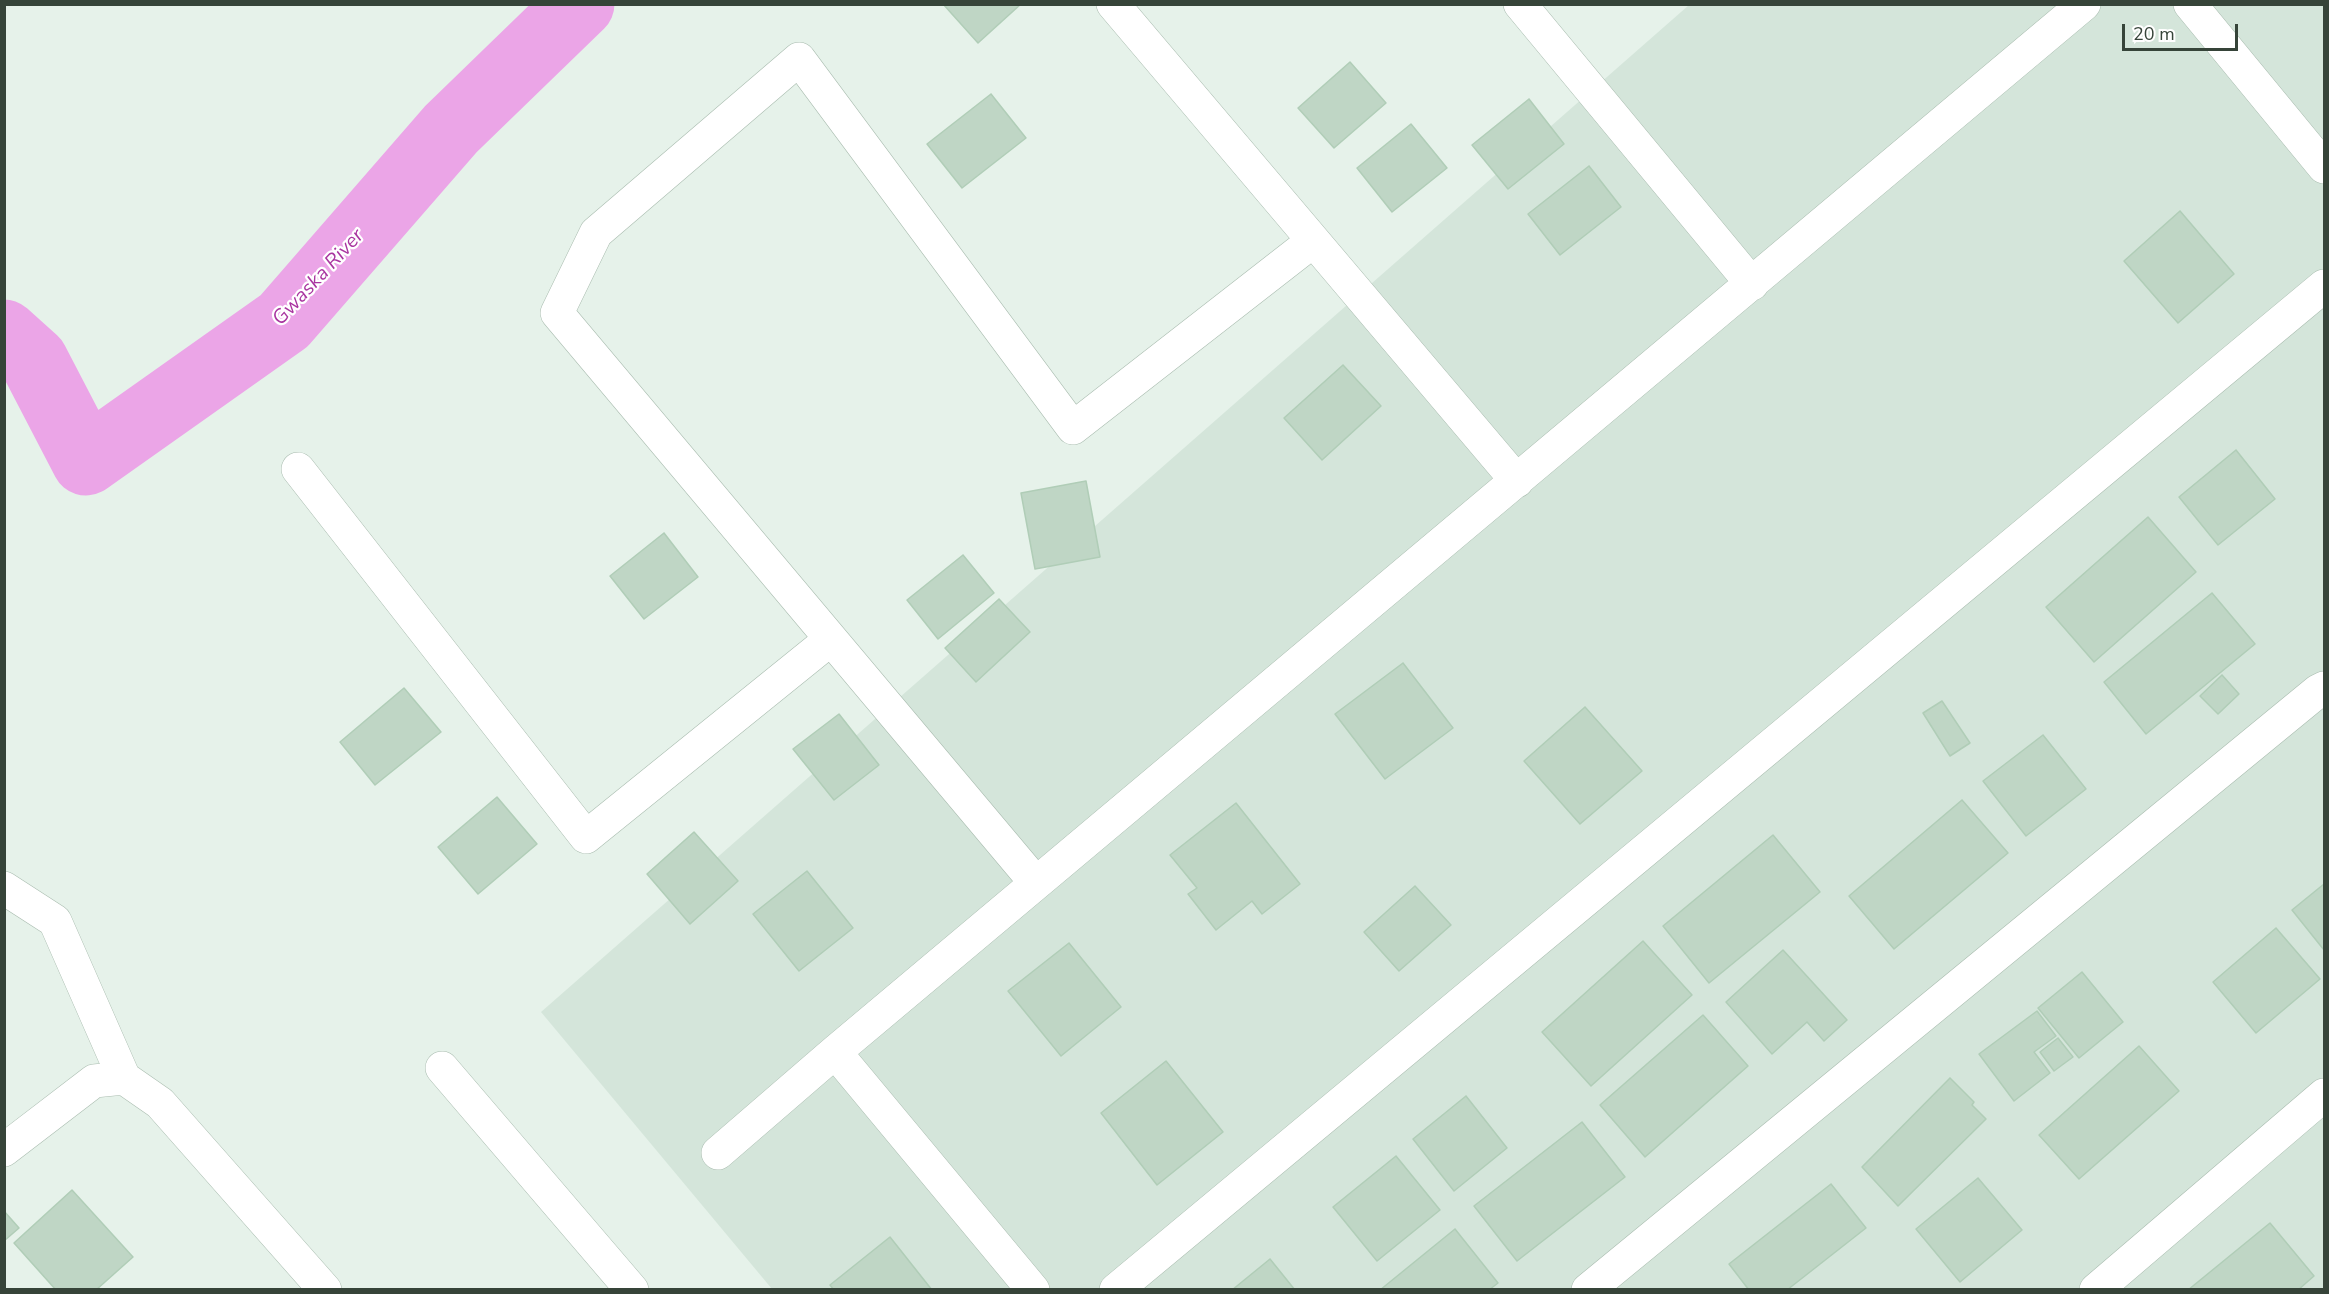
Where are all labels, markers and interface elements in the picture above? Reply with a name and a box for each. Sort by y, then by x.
scale bar [2125,12,2240,50]
text: 20 m [2133,22,2175,46]
water label: Gwaska River [268,225,370,331]

